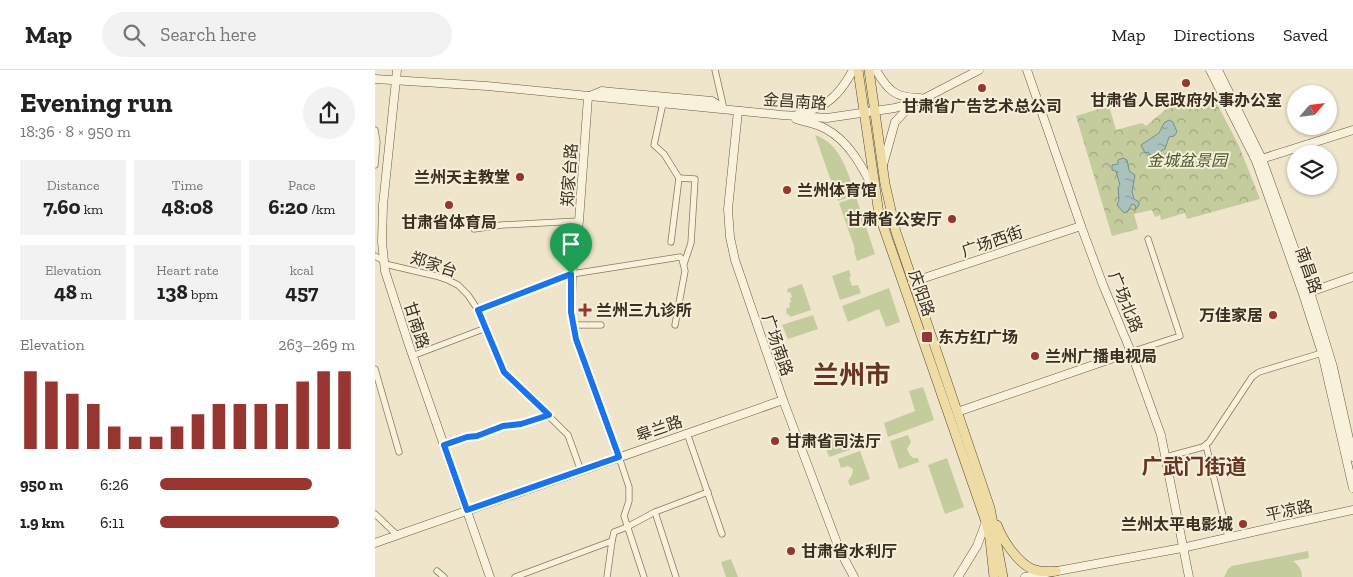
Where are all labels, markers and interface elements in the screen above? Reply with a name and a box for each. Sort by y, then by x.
search box [102,12,452,57]
text: Map [25,20,72,49]
icon: search [120,21,148,49]
text: Search here [160,23,257,46]
text: Map [1111,24,1146,46]
text: Directions [1174,24,1255,46]
text: Saved [1283,24,1328,46]
marker: 甘肃省人民政府外事办公室 [1180,77,1192,89]
marker: 甘肃省广告艺术总公司 [976,82,988,94]
north arrow [1287,85,1337,135]
map controls [1287,85,1337,195]
text: Evening run [20,86,173,119]
button: share [303,87,355,139]
street label: 金昌南路 [762,90,828,113]
place label: 甘肃省人民政府外事办公室 [1090,91,1282,110]
place label: 甘肃省广告艺术总公司 [902,97,1062,116]
text: 18:36 · 8 × 950 m [20,122,131,141]
street label: 郑家台路 [558,142,581,208]
button: layers [1287,145,1337,195]
park label: 金城盆景园 [1147,151,1229,170]
place label: 兰州天主教堂 [414,168,510,187]
marker: 兰州天主教堂 [514,171,526,183]
text: Distance [47,177,100,194]
text: Time [172,177,203,194]
text: Pace [288,177,316,194]
place label: 兰州体育馆 [797,181,877,200]
marker: 兰州体育馆 [781,184,793,196]
text: 7.60 [43,194,81,219]
text: 48:08 [162,194,213,219]
text: 6:20 [268,194,308,219]
marker: 甘肃省体育局 [443,199,455,211]
text: km [81,201,103,218]
text: /km [308,201,335,218]
place label: 甘肃省公安厅 [846,210,942,229]
place label: 甘肃省体育局 [401,213,497,232]
marker: 甘肃省公安厅 [946,213,958,225]
street label: 广场西街 [959,222,1026,261]
pin [550,223,592,274]
icon: arrive [557,230,585,258]
street label: 南昌路 [1292,244,1325,296]
street label: 郑家台 [408,248,460,281]
text: Elevation [45,262,101,279]
text: Heart rate [156,262,219,279]
text: kcal [290,262,314,279]
street label: 庆阳路 [905,267,938,319]
street label: 广场北路 [1105,269,1146,335]
text: 48 [54,279,77,304]
text: 138 [157,279,188,304]
text: 457 [285,279,318,304]
text: m [77,286,92,303]
text: bpm [188,286,218,303]
street label: 甘南路 [400,299,433,351]
place label: 兰州三九诊所 [596,301,692,320]
marker: 兰州三九诊所 [578,303,592,317]
place label: 万佳家居 [1199,306,1263,325]
marker: 万佳家居 [1267,309,1279,321]
street label: 广场南路 [758,312,797,379]
place label: 东方红广场 [938,328,1018,347]
marker: 东方红广场 [920,330,934,344]
text: Elevation [20,335,85,354]
text: 263–269 m [278,335,355,354]
place label: 兰州广播电视局 [1045,347,1157,366]
marker: 兰州广播电视局 [1029,350,1041,362]
district label: 兰州市 [813,359,891,391]
street label: 皋兰路 [633,412,685,445]
place label: 甘肃省司法厅 [785,432,881,451]
marker: 甘肃省司法厅 [769,435,781,447]
district label: 广武门街道 [1142,454,1247,479]
text: 950 m [20,475,63,494]
text: 6:26 [100,475,129,494]
street label: 平凉路 [1264,496,1315,525]
text: 1.9 km [20,513,65,532]
text: 6:11 [100,513,124,532]
place label: 兰州太平电影城 [1121,515,1233,534]
marker: 兰州太平电影城 [1237,518,1249,530]
place label: 甘肃省水利厅 [801,542,897,561]
marker: 甘肃省水利厅 [785,545,797,557]

